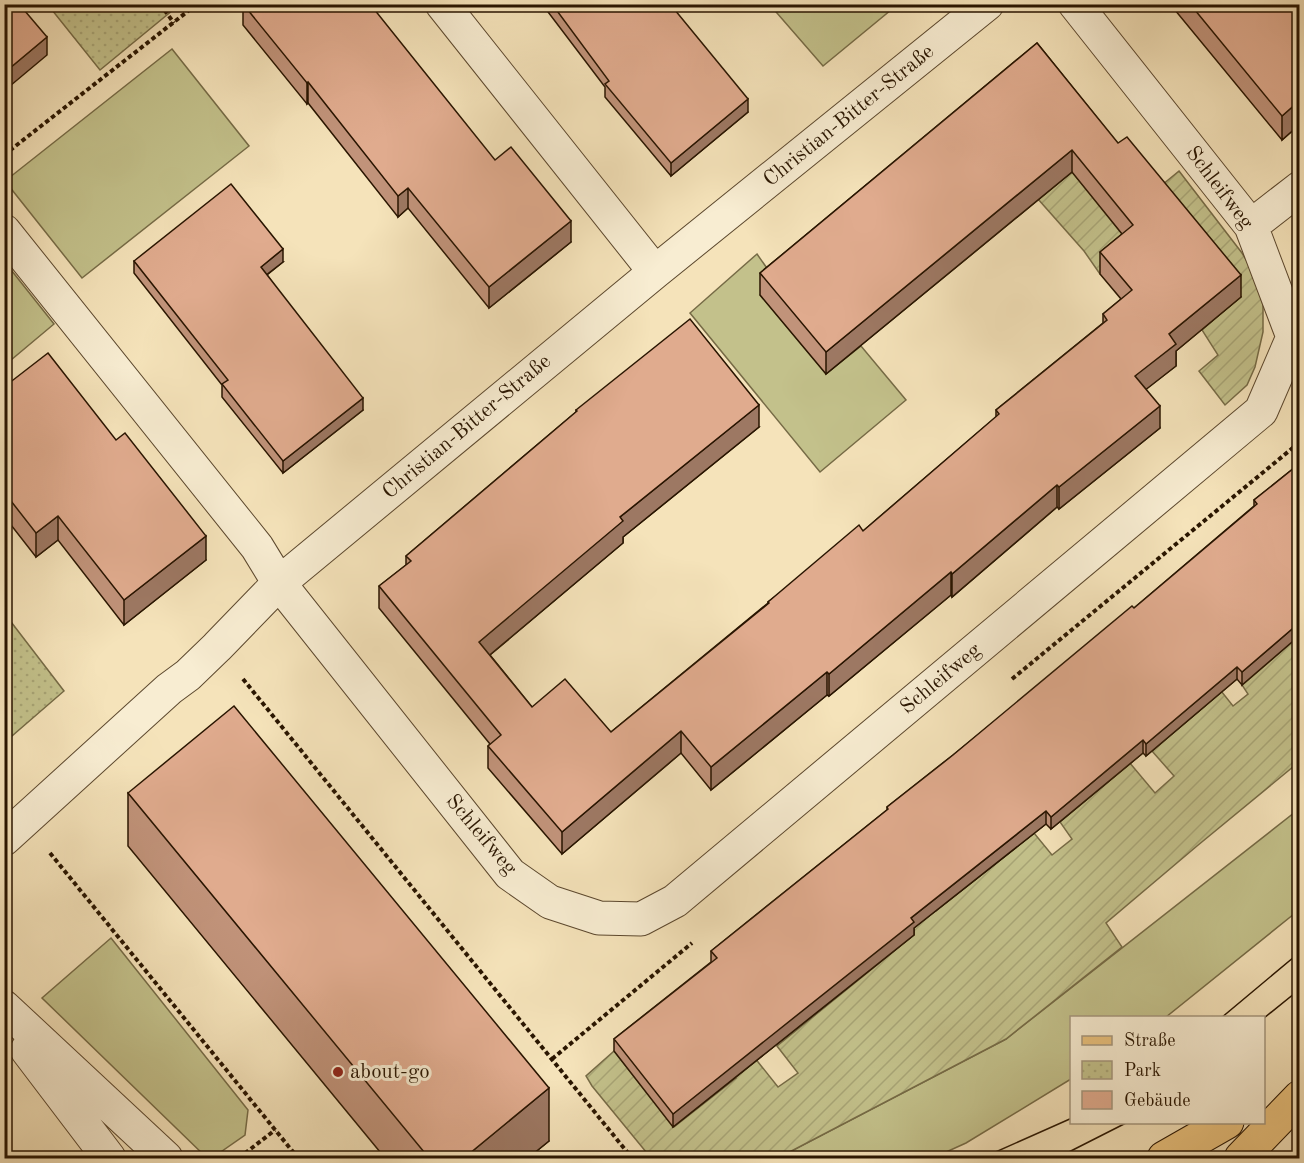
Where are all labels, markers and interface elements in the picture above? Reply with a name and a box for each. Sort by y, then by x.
street label: Christian-Bitter-Straße [760,41,938,191]
street label: Schleifweg [1181,143,1257,234]
street label: Christian-Bitter-Straße [379,351,555,503]
street label: Schleifweg [897,639,986,718]
street label: Schleifweg [442,791,521,880]
legend [1070,1016,1265,1124]
text: Straße [1124,1032,1175,1050]
place label: about-go [350,1062,430,1083]
text: Park [1124,1062,1161,1080]
marker: about-go [331,1065,345,1079]
text: Gebäude [1124,1092,1191,1110]

